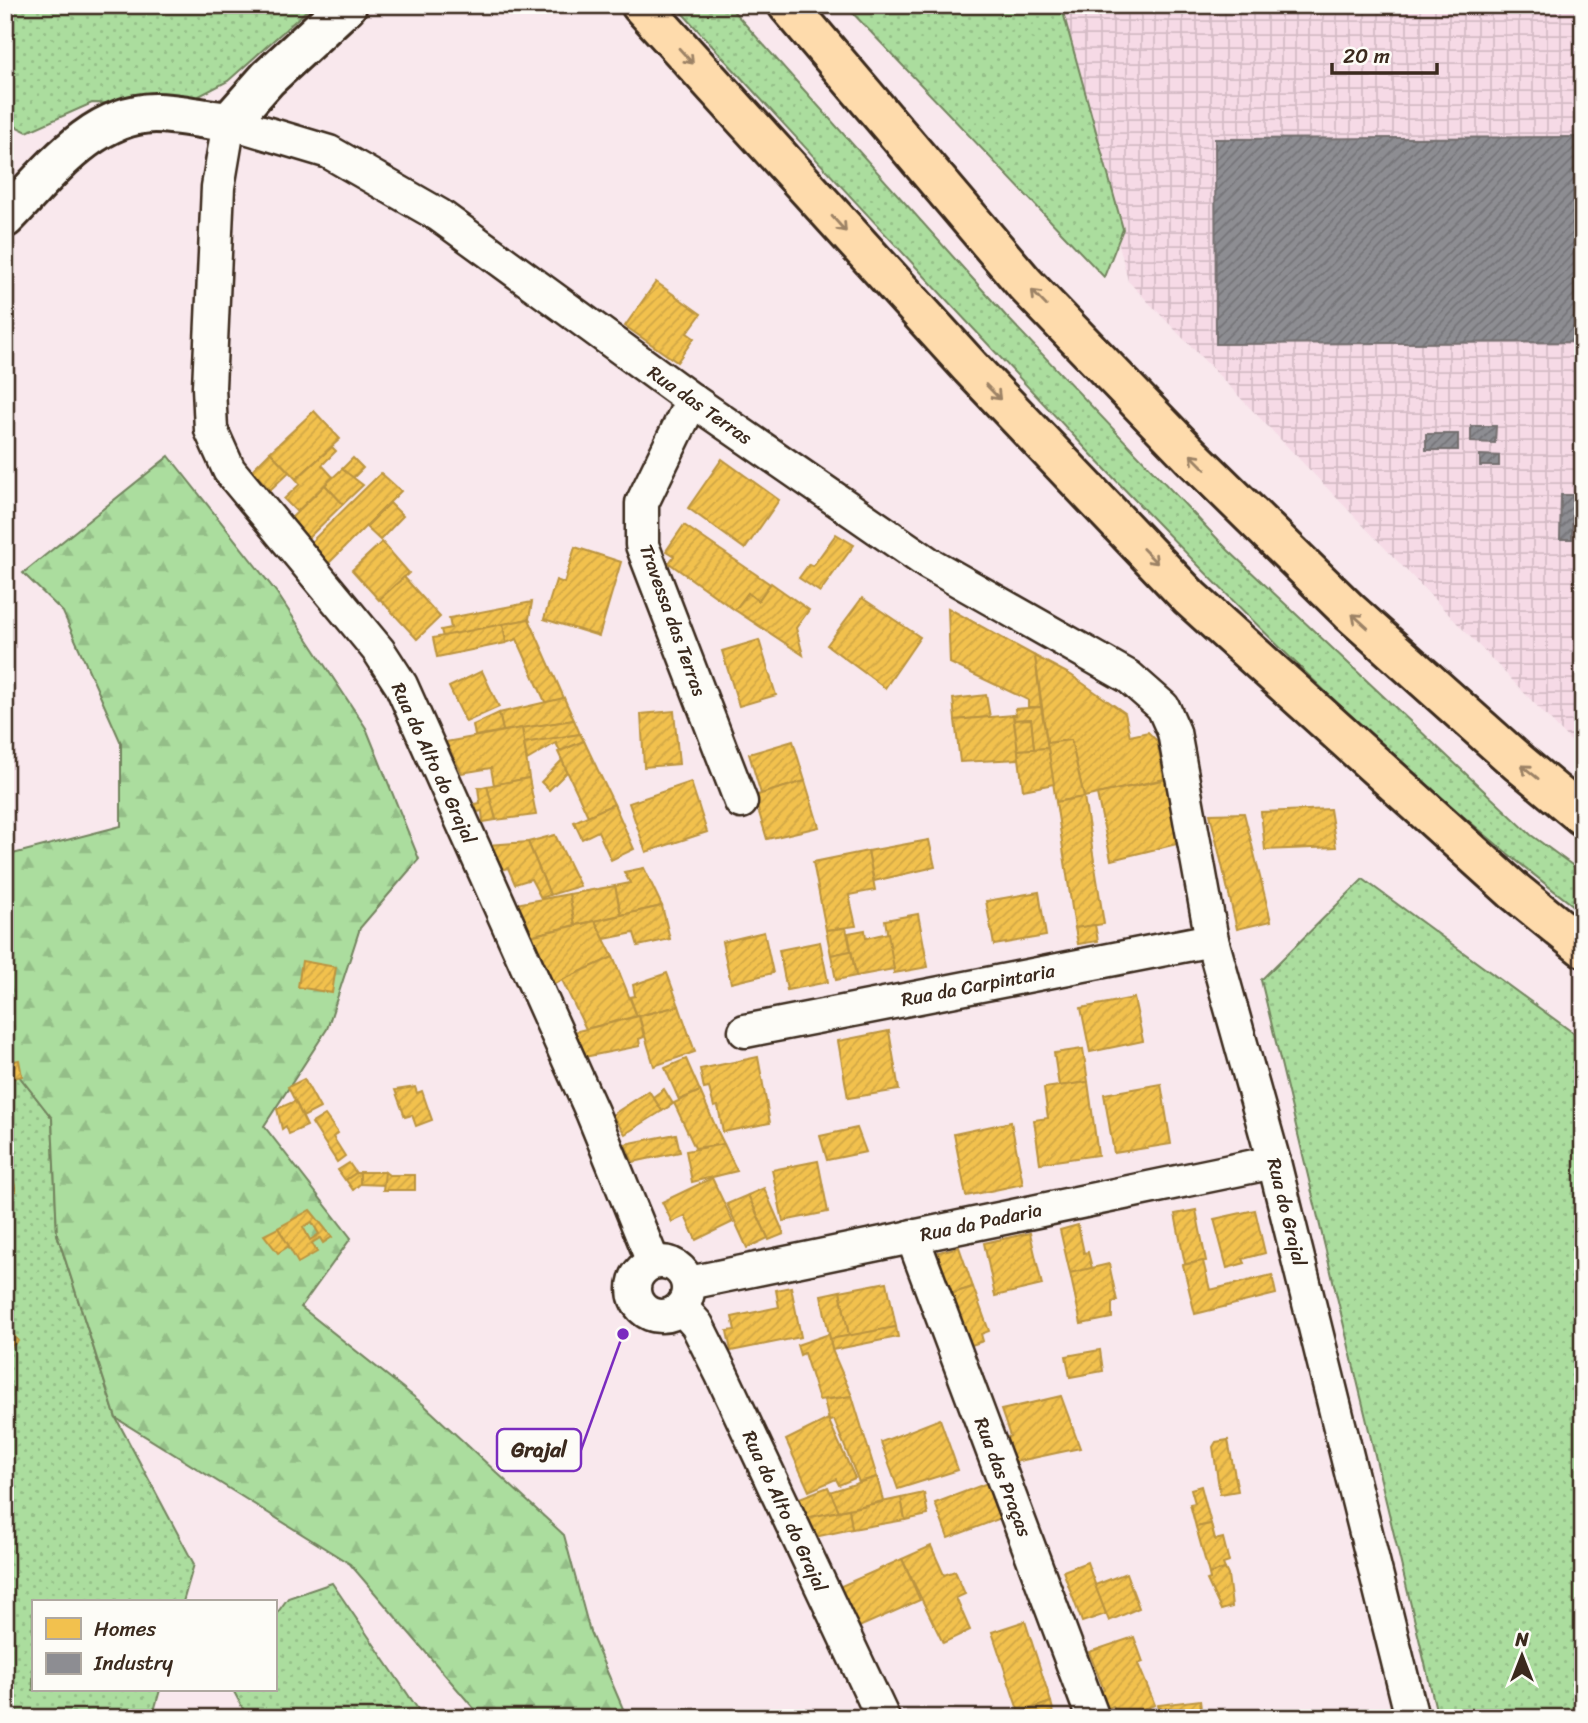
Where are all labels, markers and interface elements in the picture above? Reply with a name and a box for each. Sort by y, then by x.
scale bar [1332,32,1438,76]
text: 20 m [1343,37,1390,75]
one-way arrow [678,47,694,65]
one-way arrow [831,215,847,233]
one-way arrow [1031,290,1048,307]
street label: Rua das Terras [641,357,760,454]
one-way arrow [985,383,1002,400]
one-way arrow [1189,454,1206,471]
street label: Travessa das Terras [630,539,716,701]
one-way arrow [1142,547,1159,564]
one-way arrow [1351,613,1369,629]
street label: Rua do Alto do Grajal [382,677,486,850]
one-way arrow [1521,765,1539,781]
street label: Rua da Carpintaria [898,954,1058,1016]
street label: Rua do Grajal [1258,1155,1316,1270]
street label: Rua da Padaria [917,1193,1045,1251]
street label: Rua das Praças [965,1412,1041,1542]
street label: Rua do Alto do Grajal [733,1425,837,1598]
callout: Grajal [497,1429,581,1471]
text: Grajal [510,1431,568,1469]
legend [32,1600,276,1692]
text: Homes [94,1610,156,1648]
north arrow [1486,1622,1556,1692]
text: N [1514,1623,1529,1656]
text: Industry [93,1644,173,1682]

